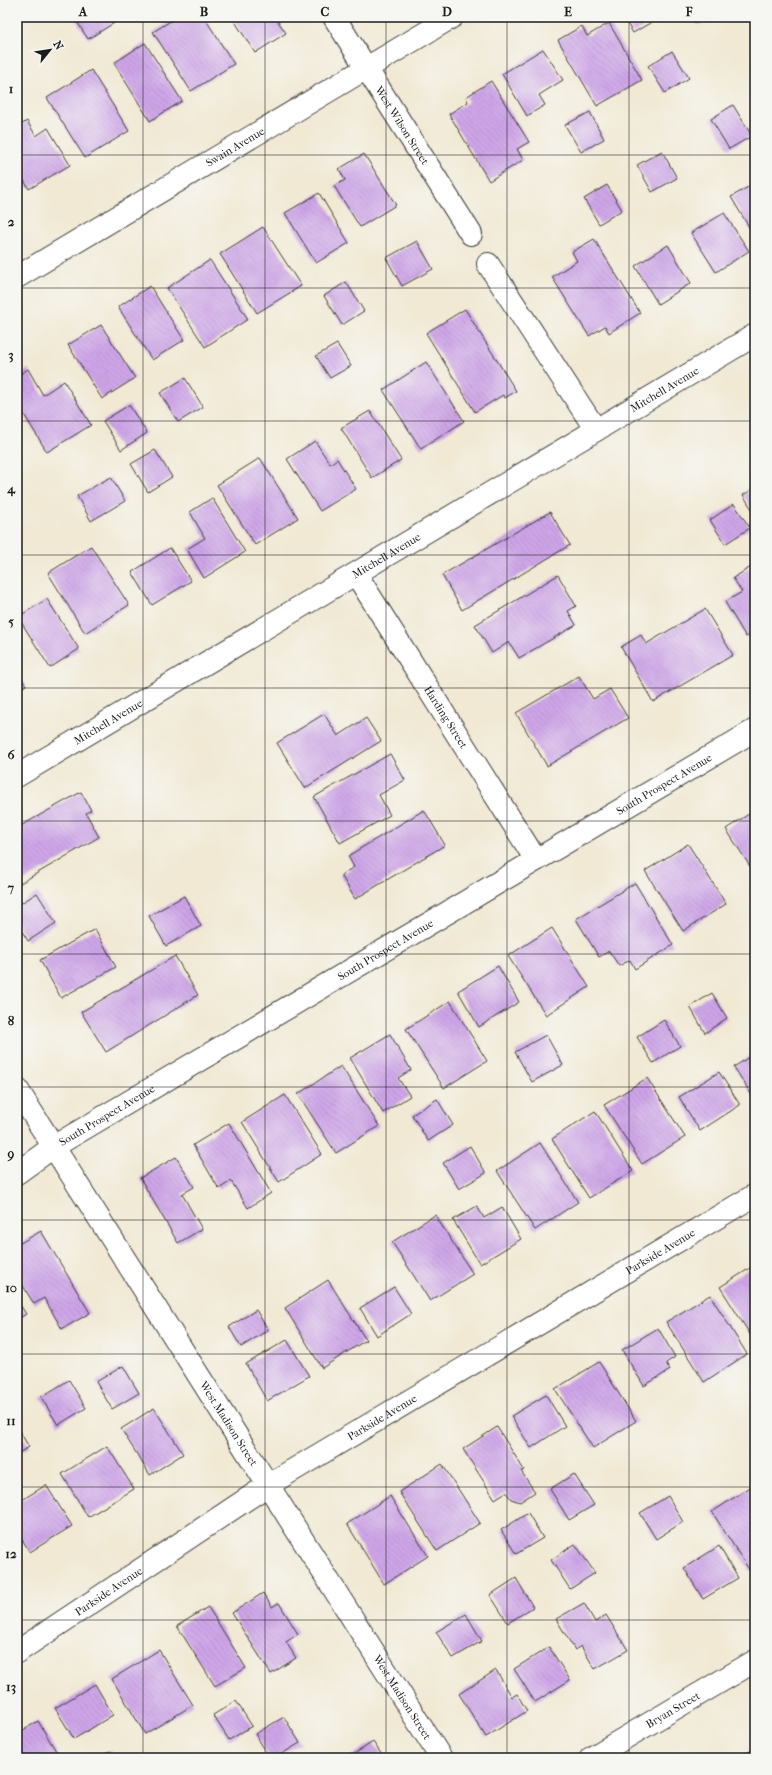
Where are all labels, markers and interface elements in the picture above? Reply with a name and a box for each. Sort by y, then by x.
text: A [78,4,88,19]
text: B [200,4,209,19]
text: C [321,4,330,19]
text: D [442,4,452,19]
text: E [564,4,572,19]
text: F [685,4,693,19]
north arrow [30,30,70,70]
text: N [51,38,66,53]
text: 1 [9,81,14,96]
street label: West Wilson Street [372,83,432,167]
street label: Swain Avenue [203,124,267,169]
text: 2 [8,214,15,229]
text: 3 [8,347,14,363]
street label: Mitchell Avenue [628,363,701,415]
text: 4 [6,481,16,497]
street label: Mitchell Avenue [350,530,423,581]
text: 5 [8,614,14,629]
street label: Harding Street [422,683,471,751]
street label: Mitchell Avenue [71,696,145,747]
text: 6 [7,747,15,762]
street label: South Prospect Avenue [614,750,715,817]
text: 7 [7,880,15,895]
street label: South Prospect Avenue [335,916,436,983]
text: 8 [8,1013,15,1028]
street label: South Prospect Avenue [57,1081,157,1148]
text: 9 [7,1146,15,1162]
street label: Parkside Avenue [623,1225,698,1277]
text: 10 [5,1280,17,1295]
street label: West Madison Street [197,1378,261,1468]
street label: Parkside Avenue [345,1391,419,1443]
text: 11 [6,1413,16,1428]
text: 12 [5,1546,17,1561]
street label: Parkside Avenue [72,1564,145,1618]
street label: West Madison Street [370,1652,434,1742]
text: 13 [6,1679,16,1695]
street label: Bryan Street [643,1689,702,1731]

